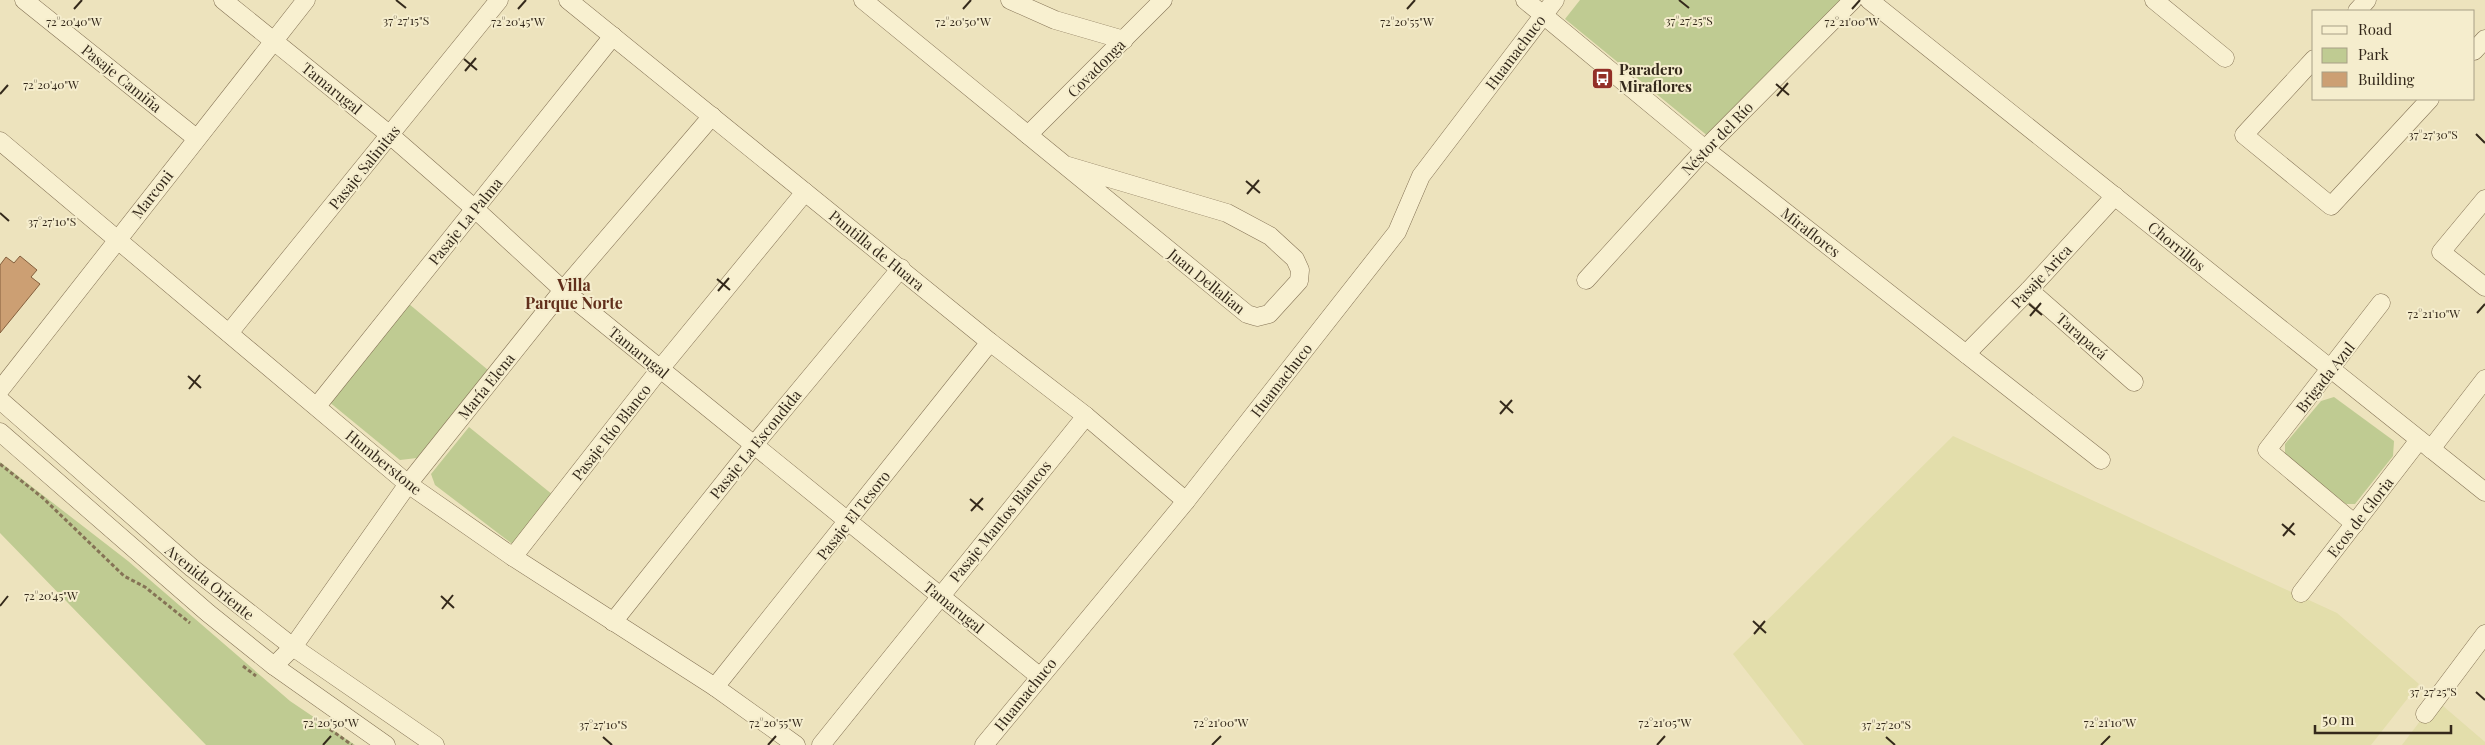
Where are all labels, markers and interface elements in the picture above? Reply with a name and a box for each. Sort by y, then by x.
legend [2312,10,2475,100]
street label: Huamachuco [1480,11,1550,93]
text: 37°27'15"S [383,12,429,28]
text: 37°27'25"S [1665,12,1713,28]
text: 72°20'40"W [46,13,102,29]
text: 72°20'45"W [491,13,545,29]
text: 72°20'50"W [935,13,991,29]
text: 72°20'55"W [1380,13,1434,29]
text: 72°21'00"W [1825,13,1880,29]
text: Road [2358,19,2392,39]
street label: Covadonga [1063,34,1130,101]
street label: Pasaje Camiña [78,40,167,117]
text: Park [2358,44,2390,64]
street label: Tamarugal [298,57,366,119]
place label: Paradero Miraflores [1619,59,1692,96]
bus stop icon: Paradero Miraflores [1591,66,1615,90]
text: Building [2358,69,2415,89]
text: 72°20'40"W [23,76,79,92]
street label: Néstor del Río [1677,97,1757,179]
street label: Pasaje Salinitas [324,121,404,213]
text: 37°27'30"S [2408,126,2458,142]
street label: Marconi [127,165,177,222]
street label: Pasaje La Palma [424,173,507,269]
street label: Miraflores [1777,203,1845,261]
street label: Puntilla de Huara [825,205,929,295]
text: 37°27'10"S [28,213,76,229]
street label: Chorrillos [2144,217,2210,275]
street label: Pasaje Arica [2006,239,2076,312]
street label: Juan Dellalian [1164,243,1250,318]
district label: Villa Parque Norte [525,274,623,313]
text: 72°21'10"W [2408,305,2460,321]
street label: Tarapacá [2052,308,2112,364]
street label: Tamarugal [605,321,673,383]
street label: Brigada Azul [2291,338,2359,416]
street label: Huamachuco [1246,339,1316,421]
street label: María Elena [453,348,519,423]
street label: Pasaje Río Blanco [567,380,655,484]
street label: Pasaje La Escondida [705,385,806,503]
street label: Humberstone [342,425,426,499]
street label: Pasaje Mantos Blancos [945,456,1055,586]
street label: Pasaje El Tesoro [812,466,894,564]
street label: Ecos de Gloria [2322,472,2398,561]
street label: Avenida Oriente [161,539,259,624]
street label: Tamarugal [920,576,988,638]
text: 72°20'45"W [24,587,78,603]
street label: Huamachuco [989,653,1061,735]
text: 37°27'25"S [2409,683,2457,699]
scale bar [2315,702,2451,734]
text: 50 m [2322,709,2355,729]
text: 72°20'50"W [303,714,359,730]
text: 72°20'55"W [749,714,803,730]
text: 72°21'00"W [1194,714,1249,730]
text: 72°21'05"W [1639,714,1692,730]
text: 72°21'10"W [2084,714,2136,730]
text: 37°27'10"S [579,716,627,732]
text: 37°27'20"S [1861,716,1911,732]

